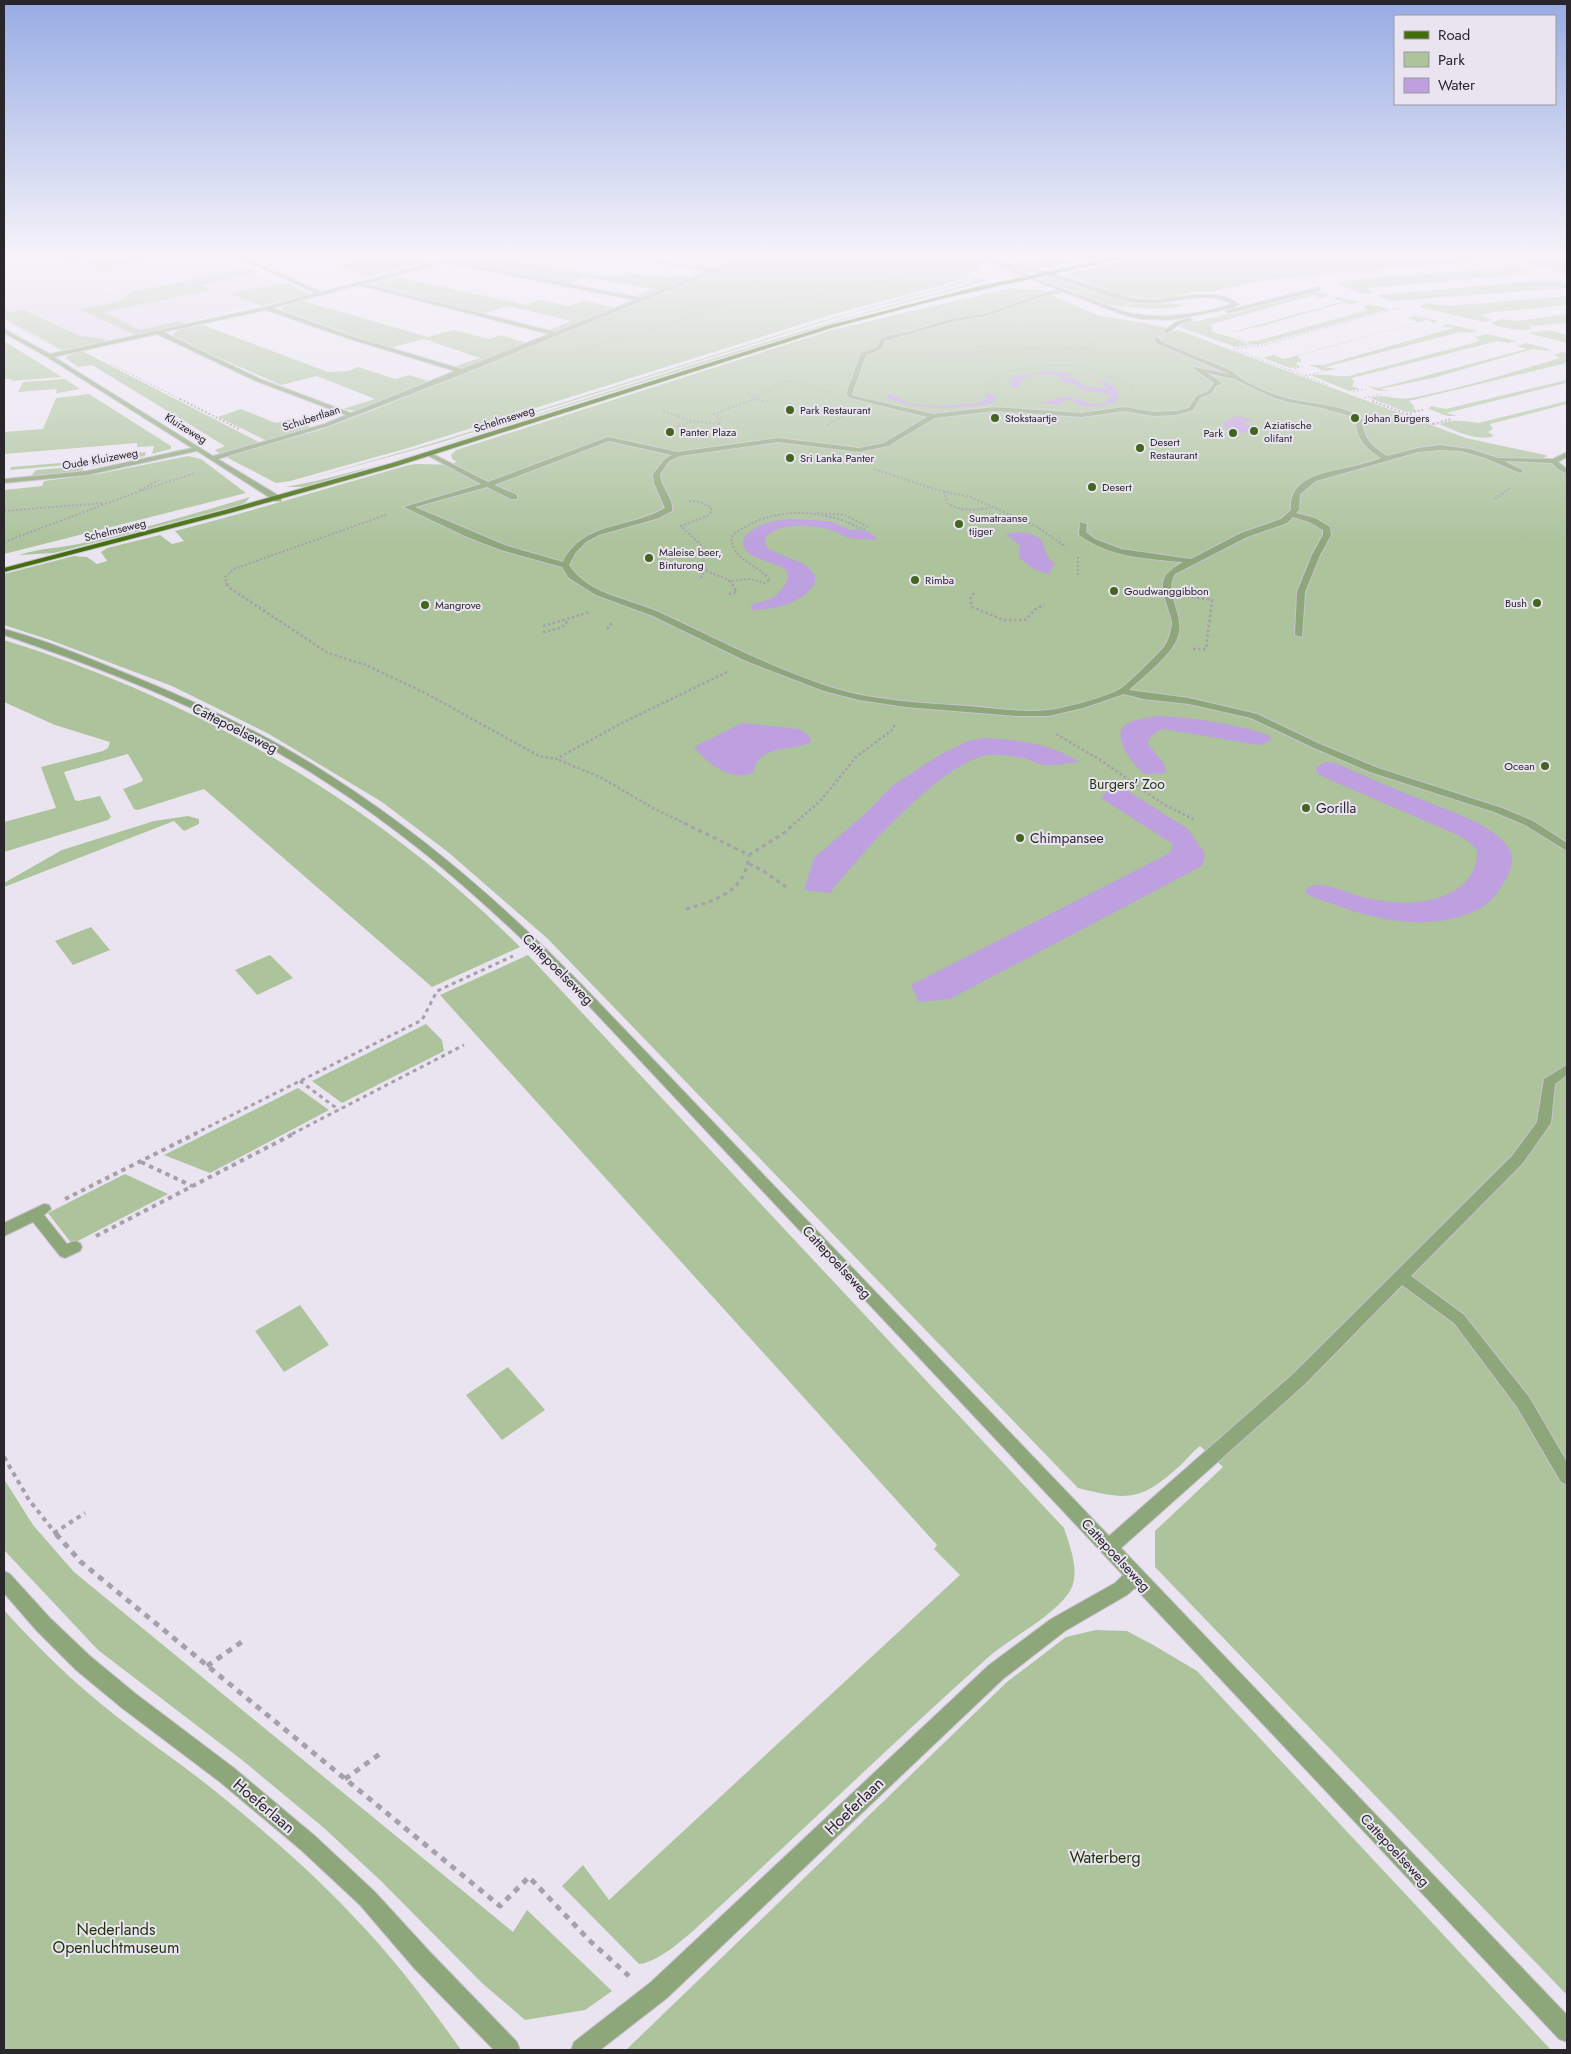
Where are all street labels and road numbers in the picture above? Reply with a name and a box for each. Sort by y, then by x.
street label: Schubertlaan [280,401,342,435]
street label: Schelmseweg [472,402,536,436]
street label: Kluizeweg [162,409,210,447]
street label: Oude Kluizeweg [61,444,139,474]
street label: Schelmseweg [82,515,148,545]
street label: Cattepoelseweg [189,698,281,758]
street label: Cattepoelseweg [518,929,598,1009]
street label: Cattepoelseweg [798,1221,876,1303]
street label: Cattepoelseweg [1077,1514,1155,1596]
street label: Hoeferlaan [819,1772,889,1840]
street label: Hoeferlaan [228,1773,300,1839]
street label: Cattepoelseweg [1356,1809,1434,1891]

